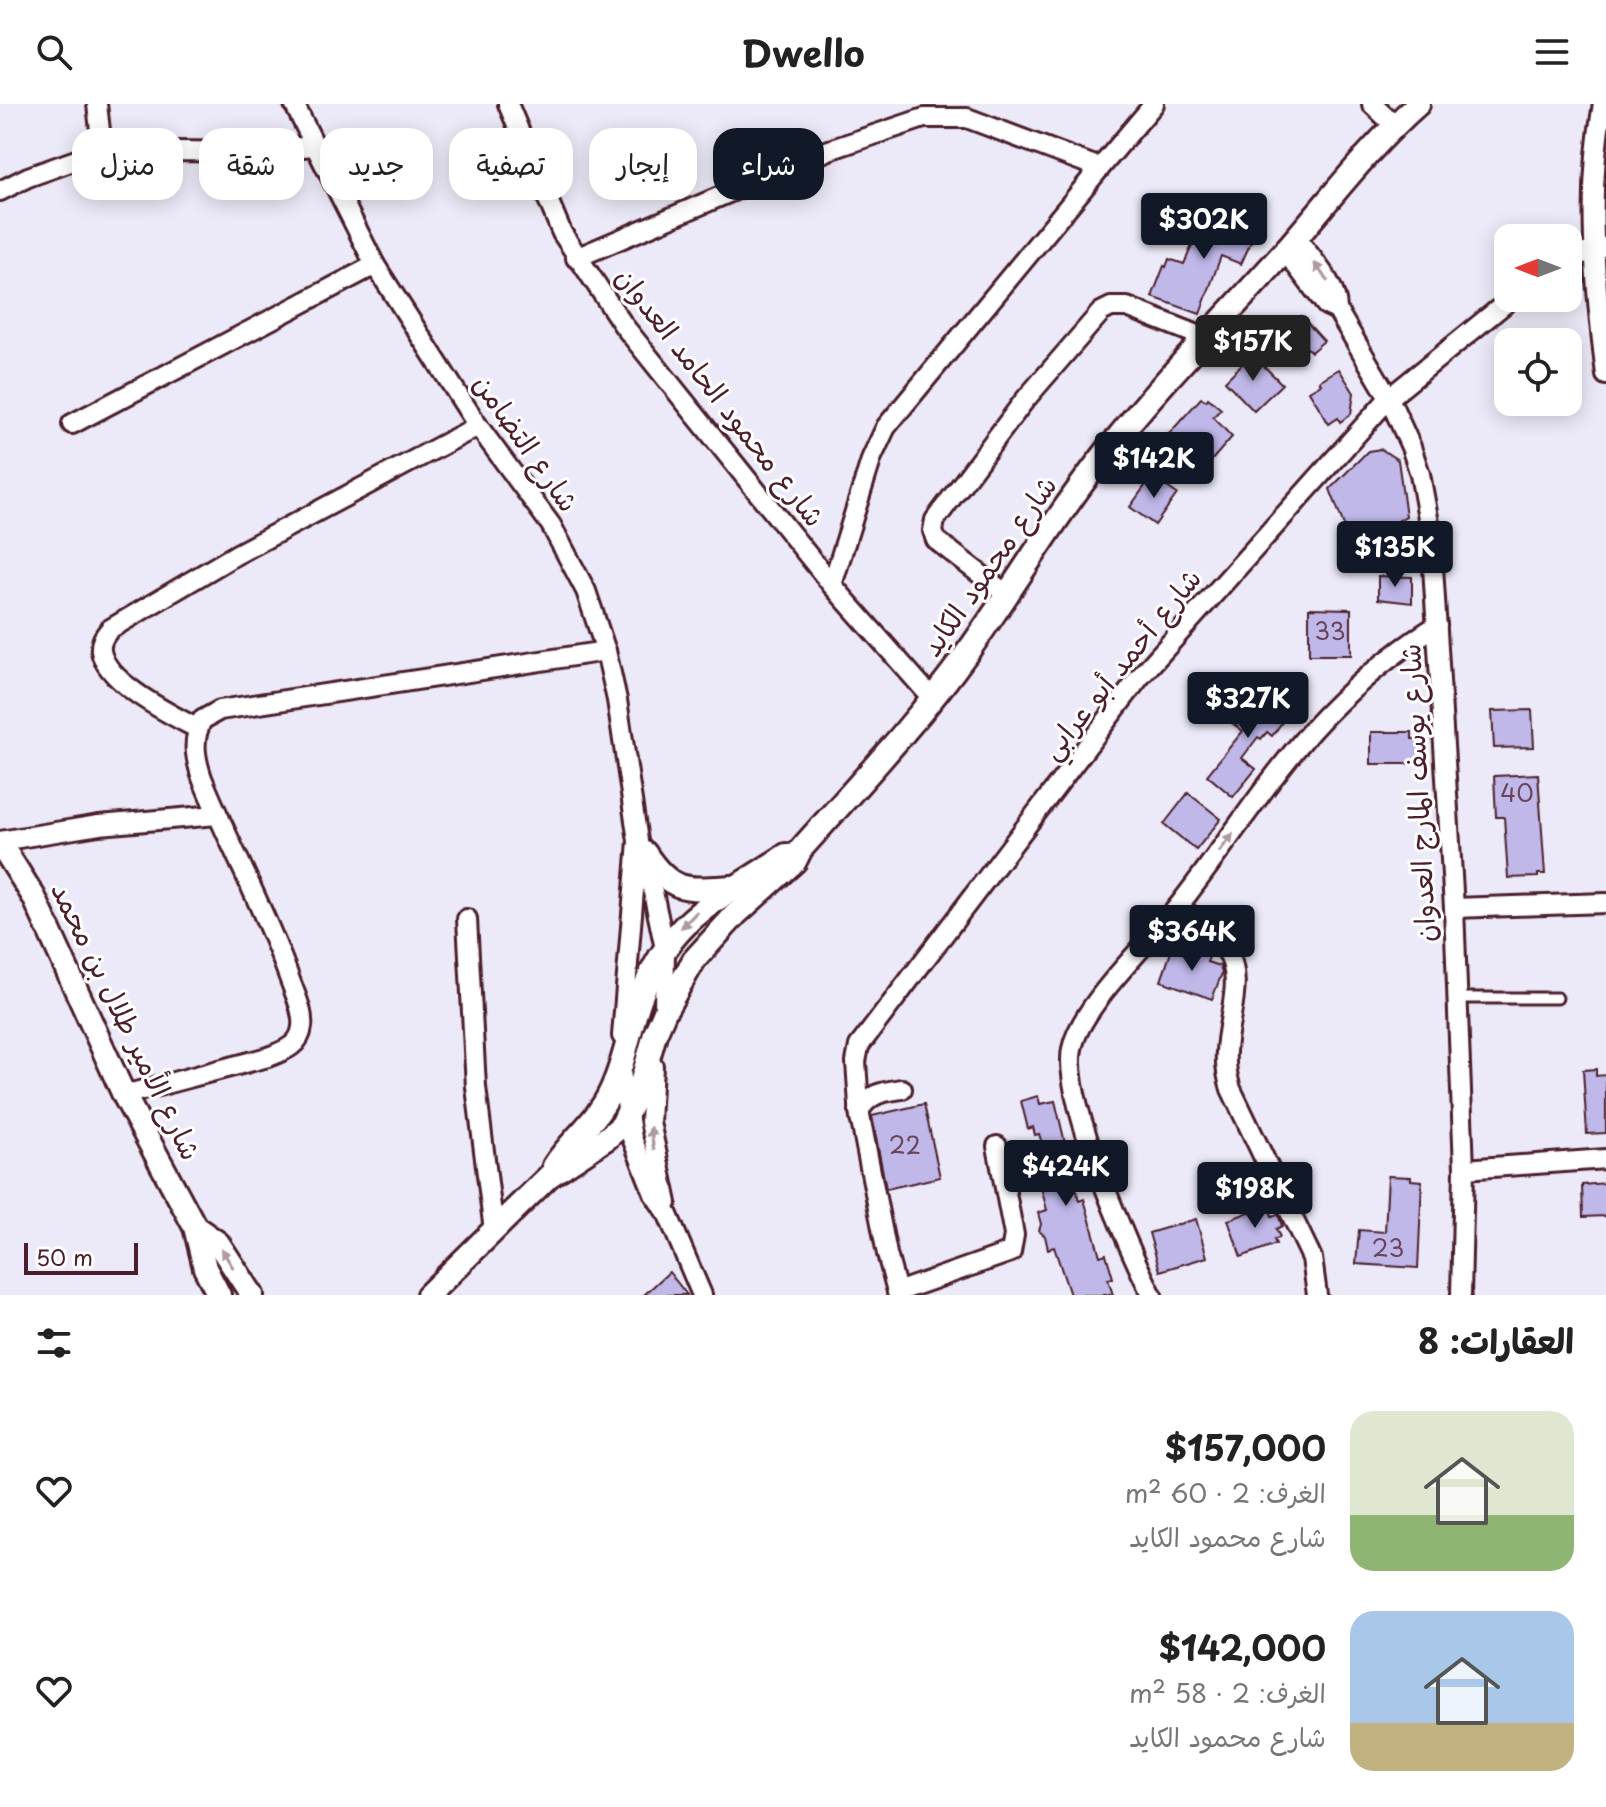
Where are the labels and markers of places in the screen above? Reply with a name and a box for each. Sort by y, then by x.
pin: $302K [1148,193,1260,261]
pin: $157K [1197,315,1309,383]
pin: $142K [1098,432,1210,500]
pin: $135K [1339,521,1451,589]
pin: $327K [1192,672,1304,740]
pin: $364K [1136,905,1248,973]
pin: $424K [1010,1140,1122,1208]
pin: $198K [1199,1162,1311,1230]

